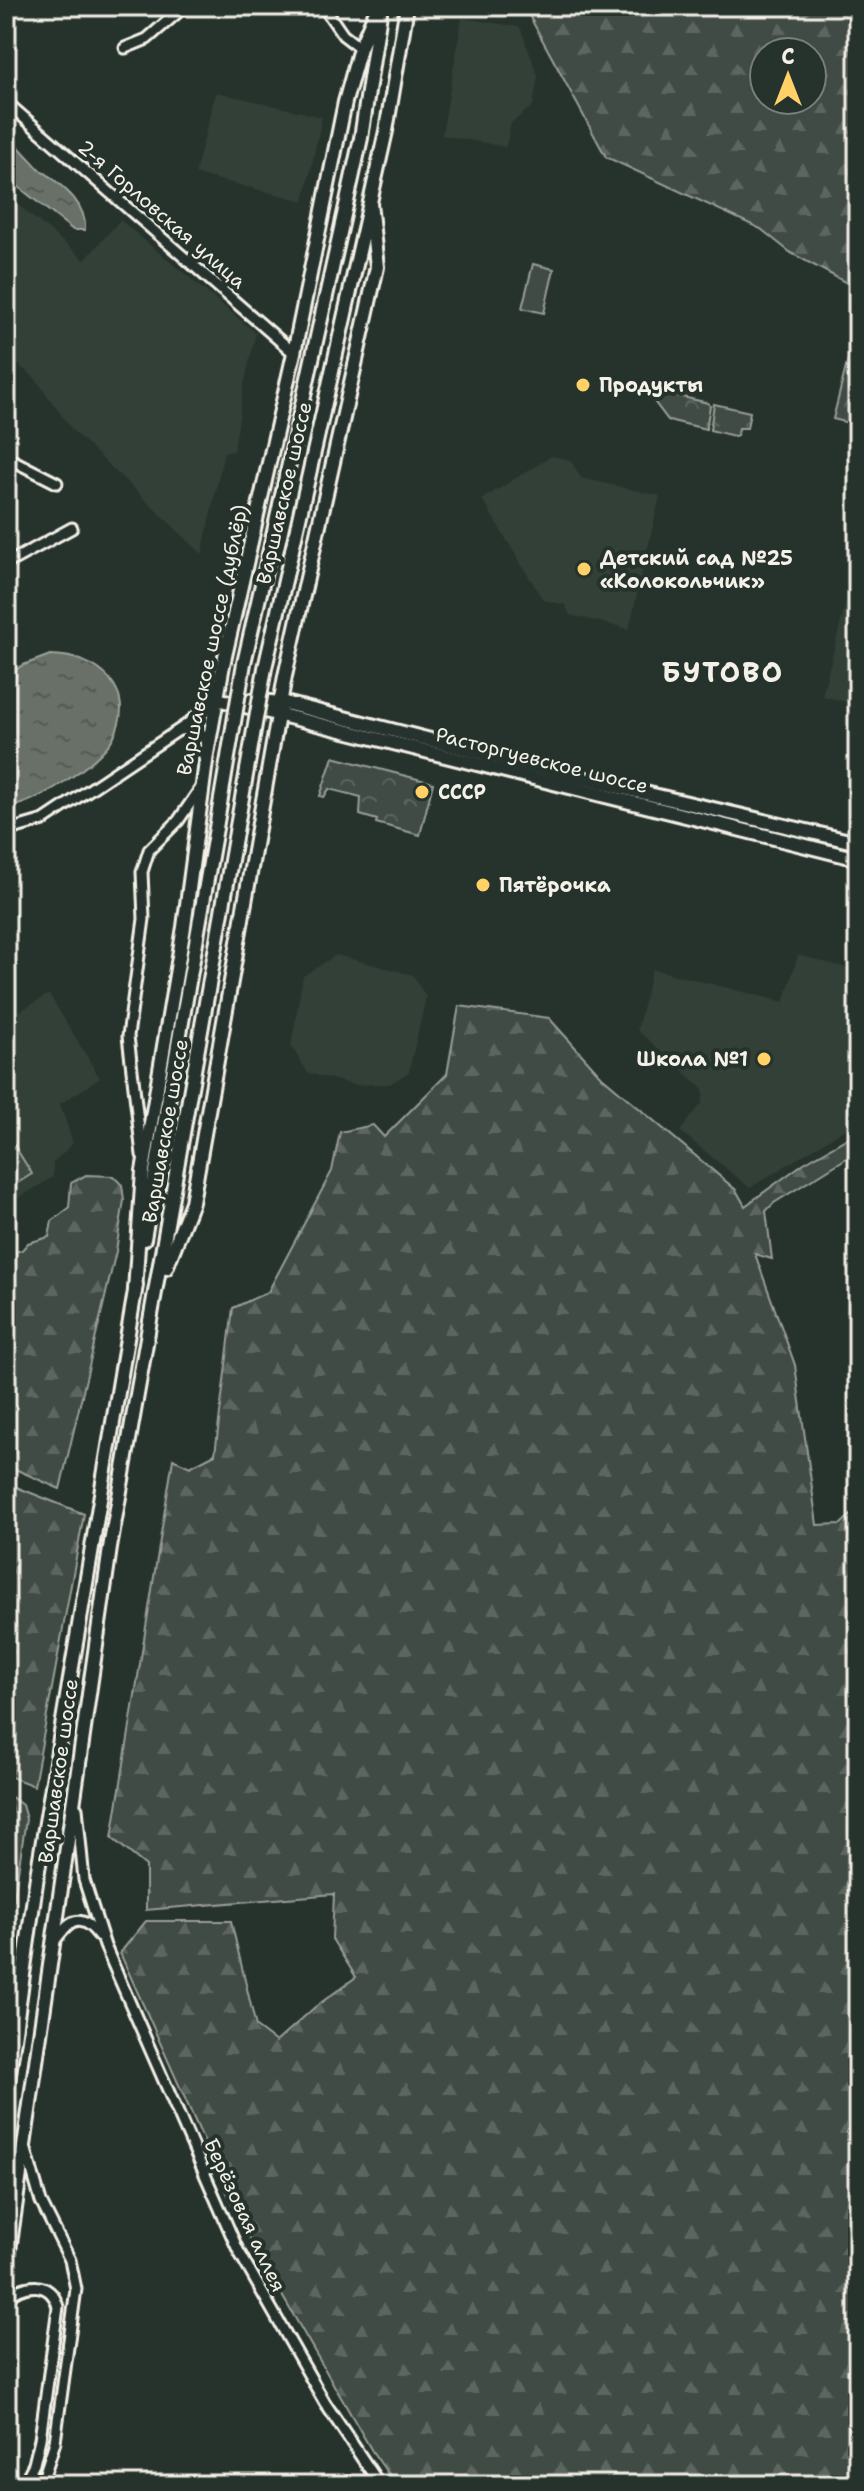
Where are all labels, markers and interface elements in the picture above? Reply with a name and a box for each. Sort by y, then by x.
north arrow [748,36,828,116]
text: С [781,42,795,71]
street label: 2-я Горловская улица [73,134,252,294]
place label: Продукты [599,372,703,398]
marker: Продукты [574,376,592,394]
street label: Варшавское шоссе [250,399,318,587]
street label: Варшавское шоссе (дублёр) [171,502,253,778]
place label: Детский сад №25 «Колокольчик» [600,545,793,594]
marker: Детский сад №25 «Колокольчик» [575,560,593,578]
district label: БУТОВО [662,653,784,691]
street label: Расторгуевское шоссе [433,721,651,799]
place label: СССР [438,779,486,805]
marker: СССР [413,783,431,801]
place label: Пятёрочка [499,872,611,898]
marker: Пятёрочка [474,876,492,894]
street label: Варшавское шоссе [136,1037,194,1225]
place label: Школа №1 [637,1046,748,1072]
marker: Школа №1 [755,1050,773,1068]
street label: Варшавское шоссе [32,1677,84,1865]
street label: Берёзовая аллея [198,2134,292,2296]

